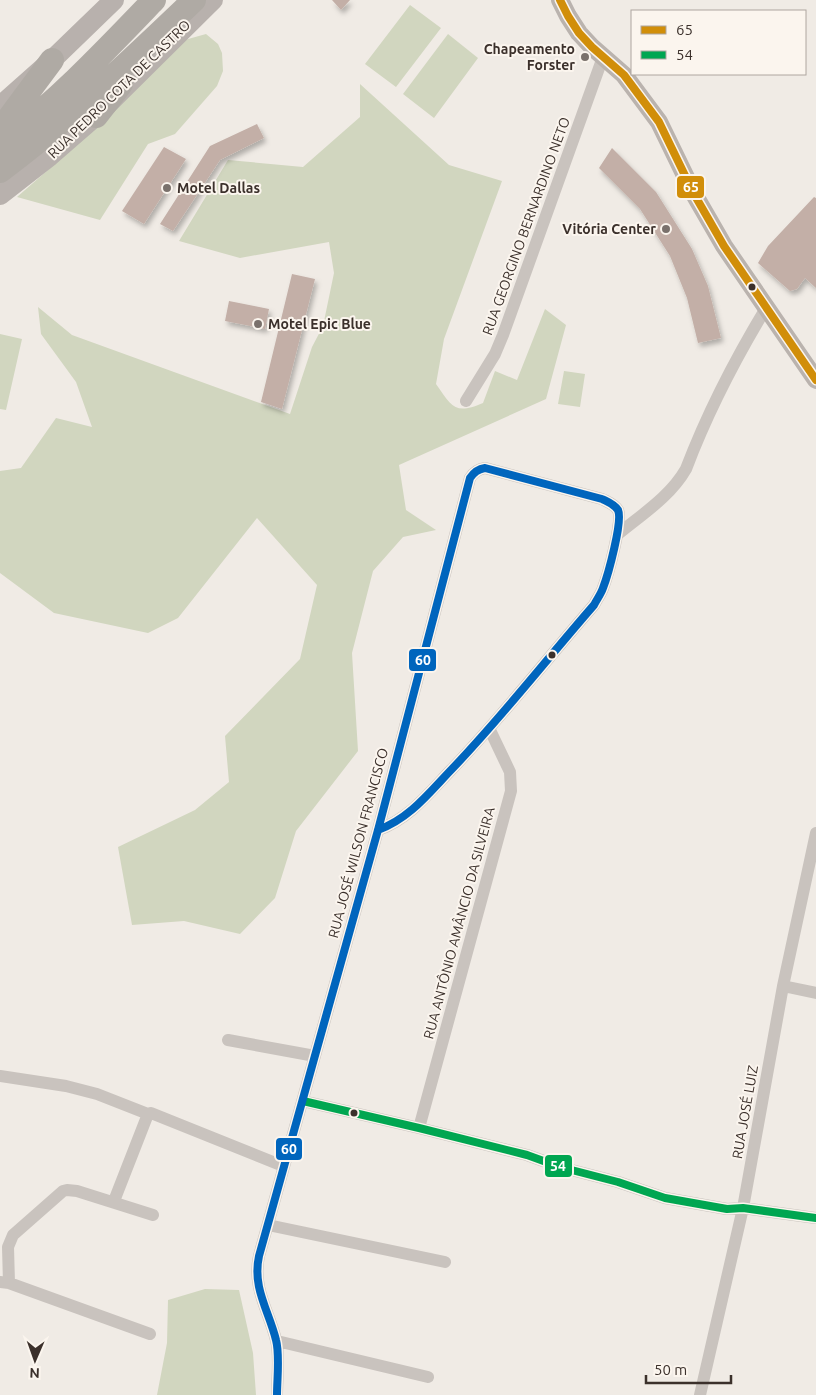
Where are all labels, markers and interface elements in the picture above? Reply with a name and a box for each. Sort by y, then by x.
legend [631,10,806,75]
street label: RUA PEDRO COTA DE CASTRO [45,17,194,161]
text: 65 [676,21,693,38]
place label: Chapeamento Forster [484,41,575,73]
text: 54 [676,46,693,63]
marker: Chapeamento Forster [579,51,591,63]
street label: RUA GEORGINO BERNARDINO NETO [479,115,573,337]
line badge: 65 [676,175,705,199]
text: 65 [683,179,699,195]
place label: Motel Dallas [177,180,260,196]
marker: Motel Dallas [161,182,173,194]
place label: Vitória Center [562,221,656,237]
marker: Vitória Center [660,223,672,235]
unlabelled marker [747,282,757,292]
place label: Motel Epic Blue [268,316,371,332]
marker: Motel Epic Blue [252,318,264,330]
line badge: 60 [408,648,437,672]
unlabelled marker [547,650,557,660]
text: 60 [415,652,431,668]
street label: RUA JOSÉ WILSON FRANCISCO [324,746,391,940]
street label: RUA ANTÔNIO AMÂNCIO DA SILVEIRA [419,805,498,1041]
street label: RUA JOSÉ LUIZ [728,1064,761,1160]
unlabelled marker [349,1108,359,1118]
line badge: 60 [275,1137,303,1161]
text: 60 [281,1141,297,1157]
line badge: 54 [544,1154,573,1178]
text: 54 [550,1158,566,1174]
north arrow [10,1335,60,1385]
scale bar [646,1352,731,1384]
text: 50 m [654,1361,687,1378]
text: N [29,1365,40,1381]

